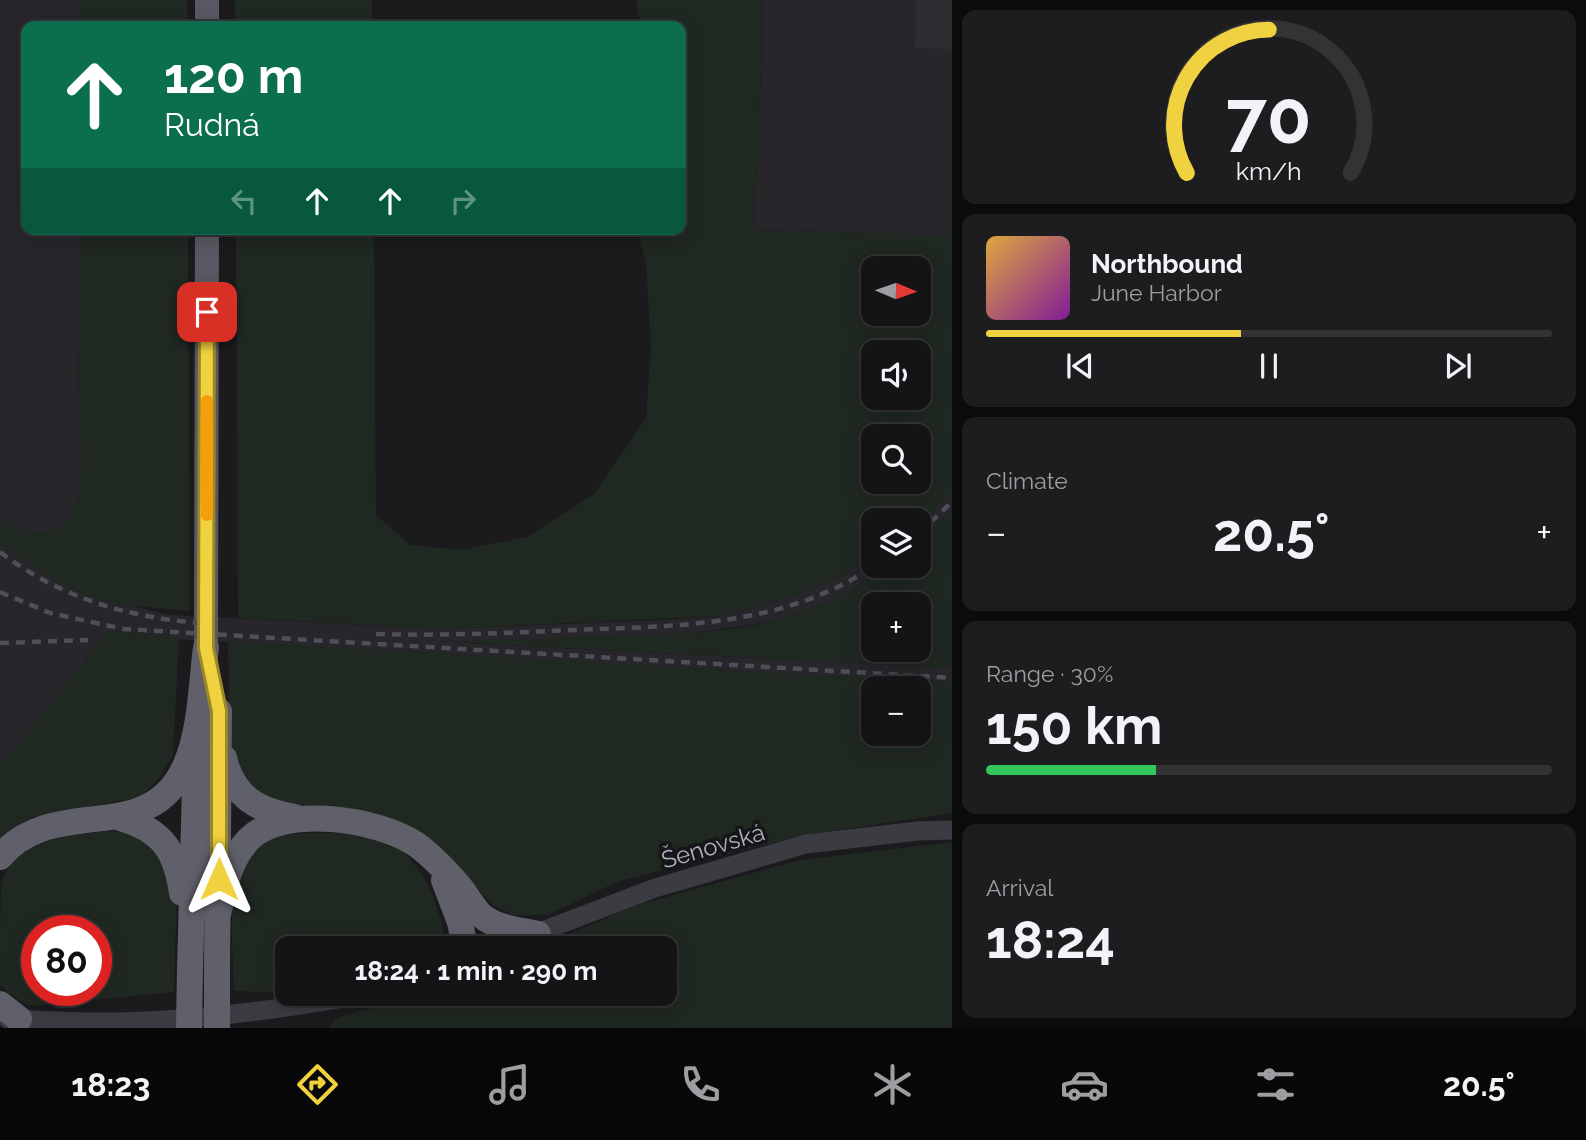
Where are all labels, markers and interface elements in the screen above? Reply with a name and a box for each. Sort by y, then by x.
text: 120 m [164,47,303,104]
icon: ahead [49,49,140,140]
text: 70 [1226,75,1312,160]
text: Rudná [164,106,260,143]
text: km/h [1236,156,1302,186]
icon: left [225,182,263,220]
icon: ahead [298,182,336,220]
icon: ahead [371,182,409,220]
icon: right [444,182,482,220]
text: Northbound [1091,249,1243,279]
north arrow [861,256,931,326]
map controls [861,256,931,746]
text: June Harbor [1091,279,1222,306]
pin [177,282,237,342]
icon: arrive [188,293,226,331]
button: sound [861,340,931,410]
icon: previous [1061,347,1099,385]
icon: pause [1250,347,1288,385]
icon: next [1439,347,1477,385]
button: search [861,424,931,494]
text: Climate [986,467,1068,494]
text: 20.5° [1213,502,1330,563]
button: layers [861,508,931,578]
text: − [986,510,1006,555]
text: + [1536,510,1552,555]
button: + [861,592,931,662]
text: Range · 30% [986,660,1113,687]
button: − [861,676,931,746]
text: 150 km [986,695,1162,756]
street label: Šenovská [658,816,768,875]
position arrow [182,842,256,916]
text: Arrival [986,874,1053,901]
text: 18:24 [986,909,1115,970]
speed limit sign: 80 [21,915,112,1006]
text: 18:24 · 1 min · 290 m [354,956,598,986]
icon: directions [293,1060,342,1109]
icon: music [485,1060,534,1109]
icon: phone [676,1060,725,1109]
icon: climate [868,1060,917,1109]
icon: car [1060,1060,1109,1109]
icon: filters [1251,1060,1300,1109]
text: 18:23 [71,1066,150,1103]
text: 20.5° [1443,1066,1515,1103]

